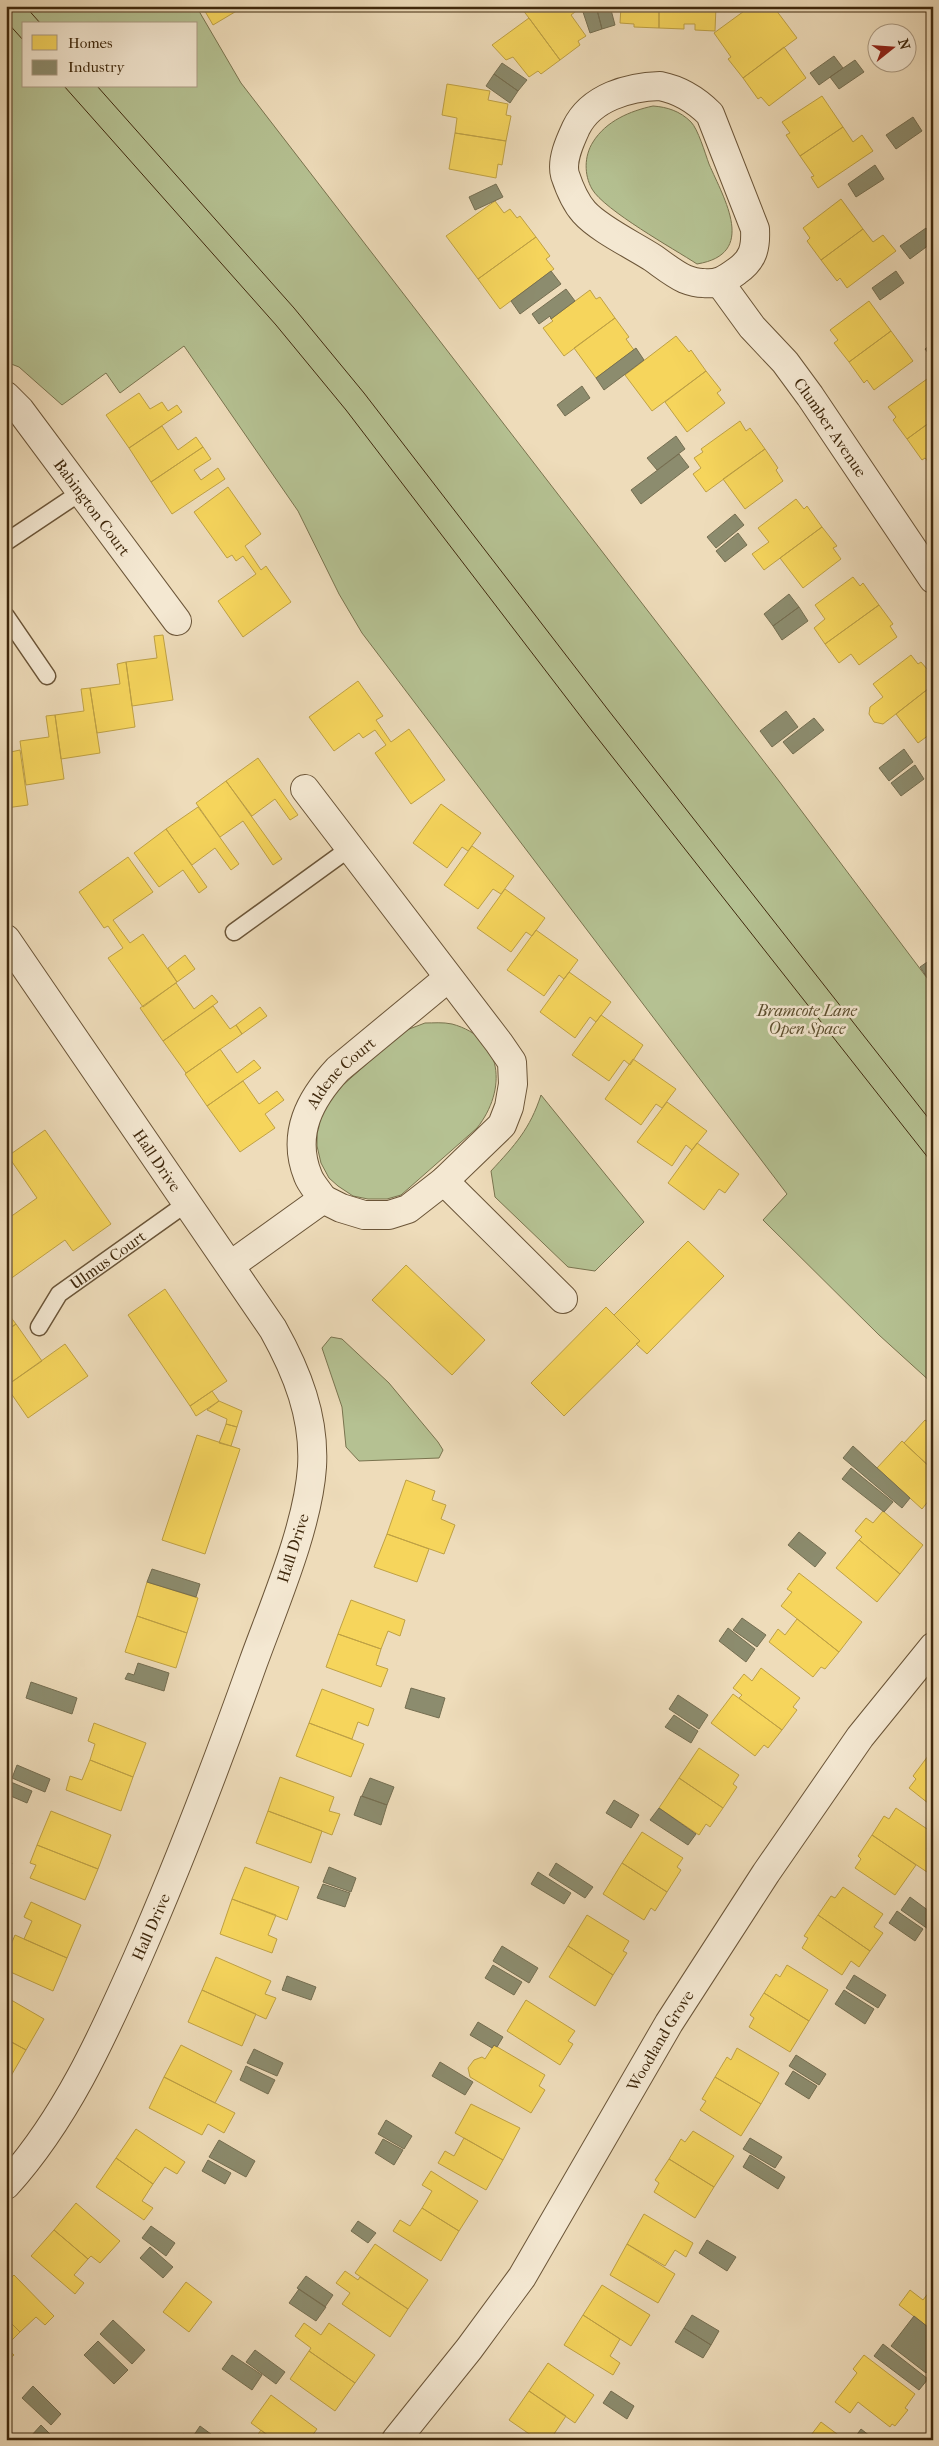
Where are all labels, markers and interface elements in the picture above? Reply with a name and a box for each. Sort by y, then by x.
legend [22,22,198,88]
north arrow [866,22,916,72]
text: Homes [68,34,113,52]
text: N [894,37,914,52]
text: Industry [68,58,125,76]
street label: Clumber Avenue [790,374,871,480]
street label: Babington Court [50,455,135,560]
park label: Bramcote Lane Open Space [756,1001,858,1038]
street label: Aldene Court [302,1033,379,1112]
street label: Hall Drive [129,1125,185,1195]
street label: Ulmus Court [66,1226,149,1293]
street label: Hall Drive [273,1511,313,1585]
street label: Hall Drive [128,1890,174,1963]
street label: Woodland Grove [622,1986,697,2095]

